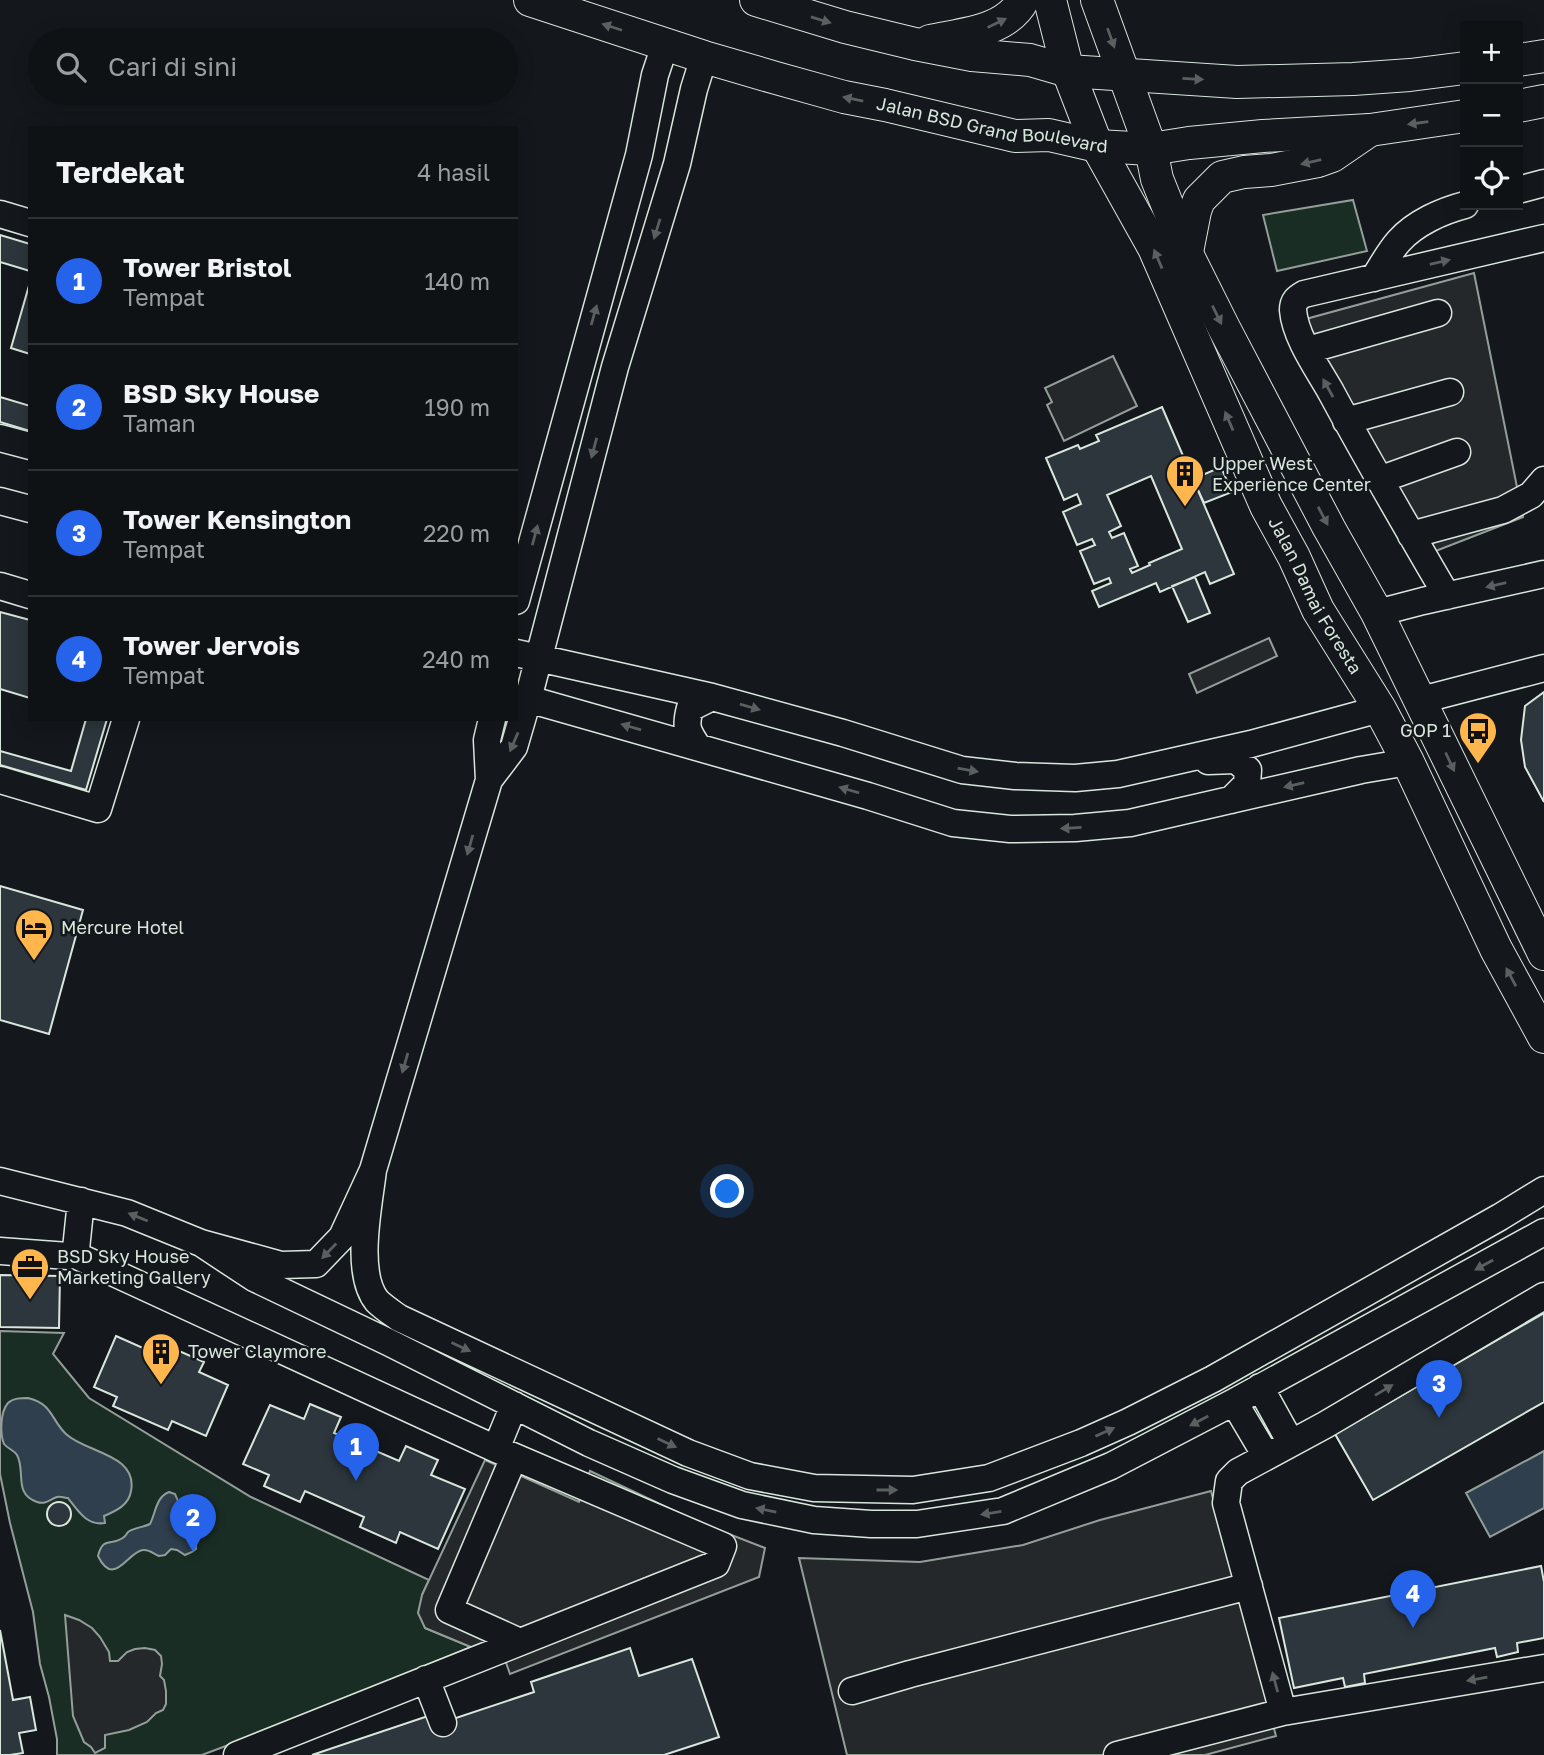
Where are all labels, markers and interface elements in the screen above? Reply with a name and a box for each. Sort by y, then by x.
one-way arrow [811,15,832,25]
one-way arrow [987,18,1007,29]
one-way arrow [601,21,622,32]
map controls [1460,21,1523,210]
button: + [1460,21,1523,84]
one-way arrow [1106,27,1117,48]
search box [28,28,518,105]
icon: search [52,48,90,86]
text: Cari di sini [108,51,237,82]
one-way arrow [1182,74,1204,85]
button: − [1460,84,1523,147]
street label: Jalan BSD Grand Boulevard [875,92,1108,157]
one-way arrow [842,93,864,104]
one-way arrow [1407,118,1429,129]
button: locate [1460,147,1523,210]
text: Terdekat [56,154,185,190]
one-way arrow [1300,157,1322,168]
text: 4 hasil [417,158,490,186]
one-way arrow [651,219,661,240]
one-way arrow [1152,249,1164,269]
text: Tower Bristol [123,252,291,283]
one-way arrow [1429,256,1451,267]
text: 1 [73,267,85,295]
text: 140 m [424,267,490,295]
text: Tempat [123,283,205,311]
one-way arrow [589,304,600,326]
one-way arrow [1212,305,1223,325]
text: BSD Sky House [123,378,319,409]
one-way arrow [1322,379,1334,398]
text: 2 [72,393,86,421]
text: 190 m [425,393,490,421]
text: Taman [123,409,196,437]
one-way arrow [1223,411,1235,431]
one-way arrow [588,437,599,459]
place label: Upper West Experience Center [1212,452,1371,495]
building icon: Upper West Experience Center [1164,453,1206,508]
text: Tower Kensington [123,504,351,535]
one-way arrow [1316,507,1328,527]
street label: Jalan Damai Foresta [1264,513,1367,678]
text: 3 [72,519,86,547]
text: 220 m [423,519,490,547]
one-way arrow [530,524,541,546]
text: Tempat [123,535,205,563]
one-way arrow [1485,580,1507,591]
text: Tower Jervois [123,630,300,661]
text: 4 [72,645,86,673]
text: 240 m [422,645,490,673]
text: Tempat [123,661,205,689]
one-way arrow [739,703,760,713]
bus stop icon: GOP 1 [1457,710,1499,765]
place label: GOP 1 [1400,719,1451,741]
one-way arrow [620,722,641,732]
one-way arrow [508,732,519,753]
one-way arrow [1444,752,1456,772]
one-way arrow [957,765,979,776]
one-way arrow [1283,780,1305,791]
one-way arrow [838,785,859,795]
one-way arrow [1060,822,1082,833]
one-way arrow [464,835,474,856]
hotel icon: Mercure Hotel [13,907,55,962]
place label: Mercure Hotel [61,916,184,938]
one-way arrow [1505,967,1517,987]
one-way arrow [400,1053,410,1074]
your location [710,1174,744,1208]
one-way arrow [127,1211,148,1222]
one-way arrow [321,1242,337,1259]
place label: BSD Sky House Marketing Gallery [57,1245,211,1288]
office icon: BSD Sky House Marketing Gallery [9,1246,51,1301]
one-way arrow [1474,1259,1494,1270]
building icon: Tower Claymore [140,1331,182,1386]
place label: Tower Claymore [188,1340,326,1362]
one-way arrow [451,1341,471,1353]
pin: 3 [1416,1360,1462,1418]
one-way arrow [1374,1384,1394,1396]
one-way arrow [1189,1415,1208,1427]
pin: 1 [333,1423,379,1481]
one-way arrow [1095,1427,1116,1438]
one-way arrow [657,1438,677,1449]
one-way arrow [876,1484,898,1496]
pin: 2 [170,1494,216,1552]
one-way arrow [755,1504,777,1515]
one-way arrow [980,1508,1002,1519]
pin: 4 [1390,1570,1436,1628]
one-way arrow [1269,1671,1280,1693]
one-way arrow [1466,1674,1488,1685]

